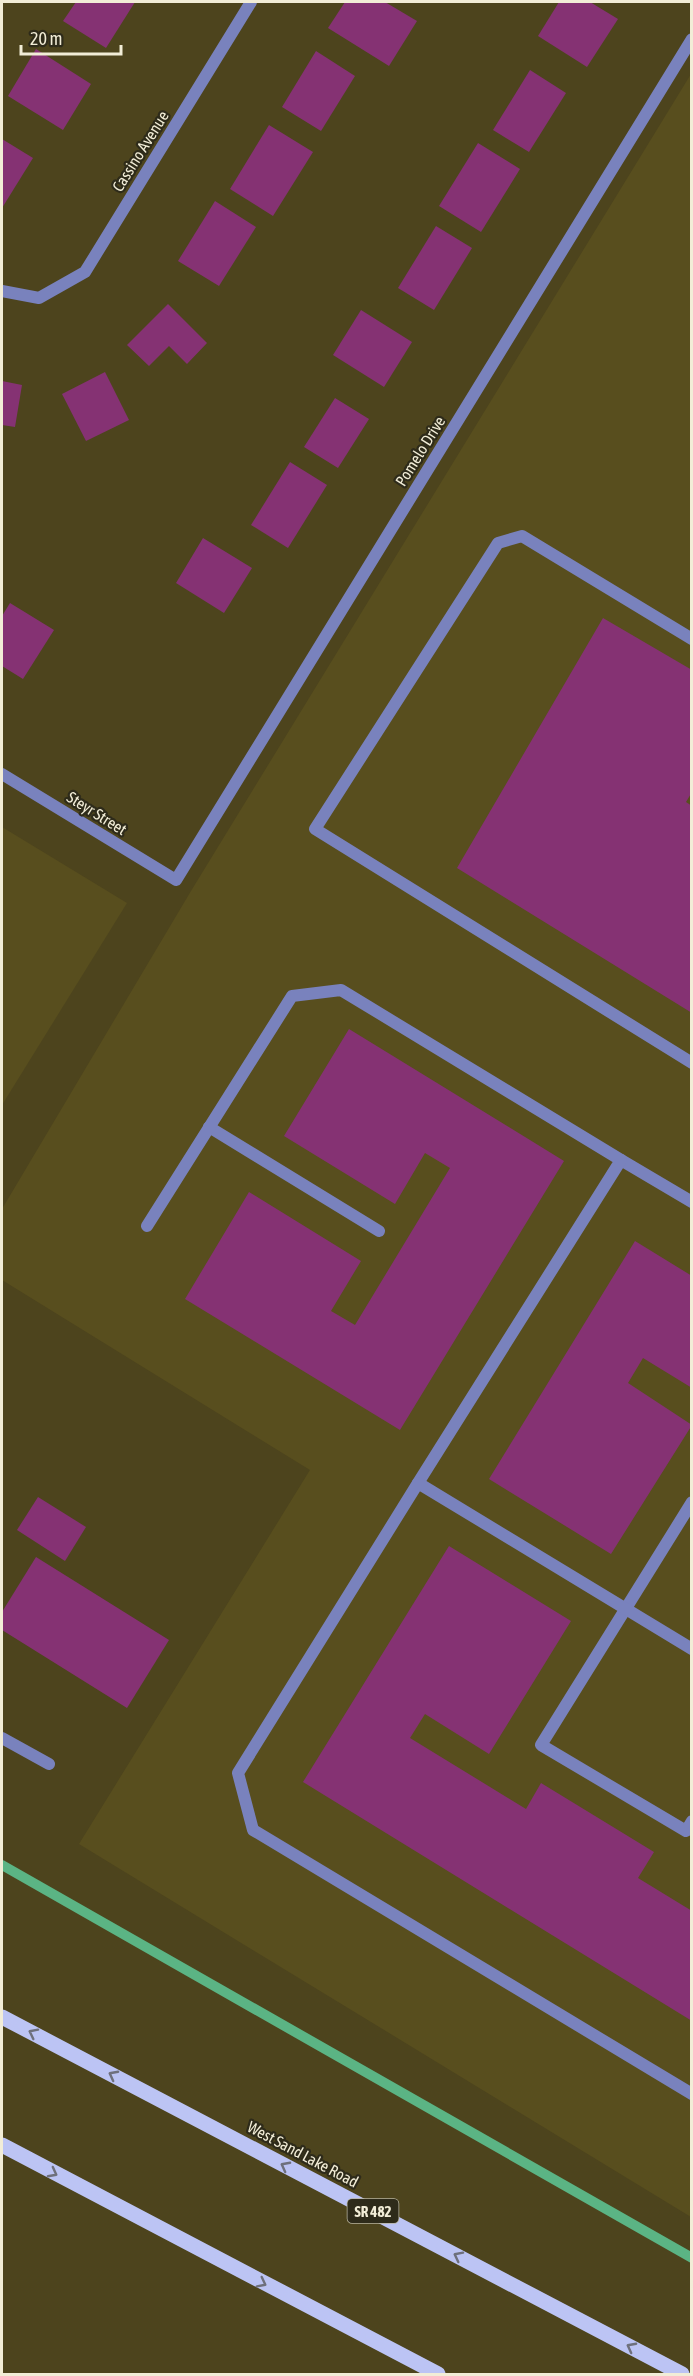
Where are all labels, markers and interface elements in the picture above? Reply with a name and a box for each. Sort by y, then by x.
scale bar [21,18,122,56]
text: 20 m [30,28,62,49]
street label: Cassino Avenue [108,107,172,195]
street label: Pomelo Drive [391,413,449,489]
street label: Steyr Street [63,788,130,839]
one-way arrow [28,2029,39,2041]
one-way arrow [108,2071,119,2082]
street label: West Sand Lake Road [245,2117,361,2191]
one-way arrow [281,2161,292,2173]
one-way arrow [47,2165,58,2177]
road number: SR 482 [348,2199,398,2223]
one-way arrow [454,2251,465,2263]
one-way arrow [256,2276,266,2287]
one-way arrow [626,2343,637,2354]

